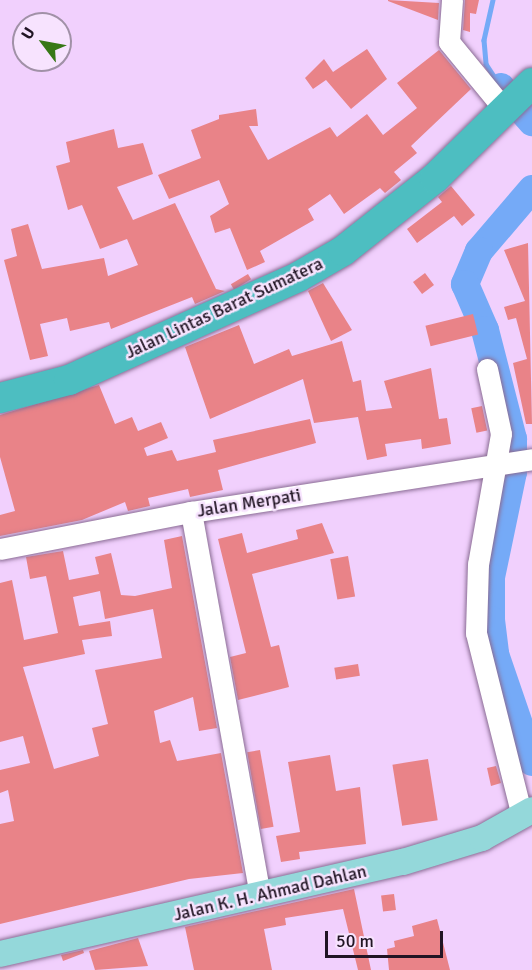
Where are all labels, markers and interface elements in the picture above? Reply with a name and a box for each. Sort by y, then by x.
north arrow [12,12,72,72]
text: U [17,24,40,43]
street label: Jalan Lintas Barat Sumatera [122,253,326,363]
street label: Jalan Merpati [196,484,302,522]
street label: Jalan K. H. Ahmad Dahlan [171,860,369,926]
scale bar [328,919,446,957]
text: 50 m [336,930,374,952]

